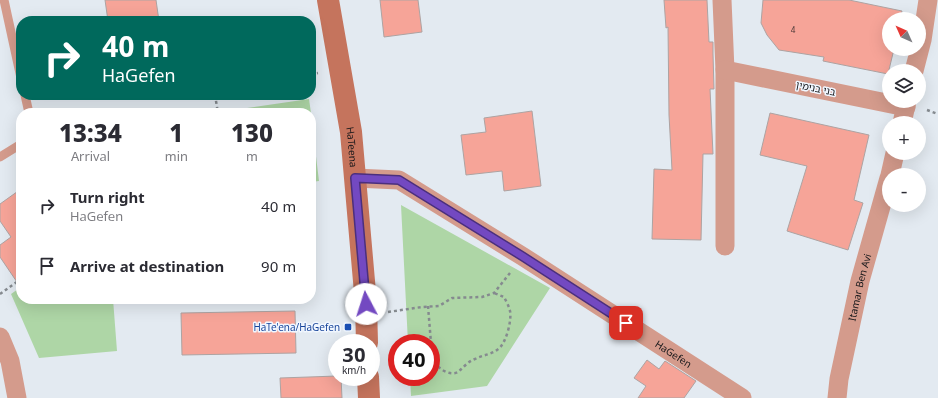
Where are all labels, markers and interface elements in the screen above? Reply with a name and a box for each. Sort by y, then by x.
north arrow [882,12,926,56]
map controls [882,12,926,212]
house number: 4 [791,24,796,35]
text: 40 m [102,27,169,65]
icon: right [36,32,88,84]
text: HaGefen [102,63,176,87]
button: layers [882,64,926,108]
street label: בני בנימין [795,77,837,99]
text: 13:34 [59,116,122,149]
text: 1 [169,116,183,149]
text: 130 [231,116,273,149]
button: + [882,116,926,160]
street label: HaTeena [343,126,361,168]
text: Arrival [71,147,110,165]
text: min [165,147,188,165]
text: m [246,147,258,165]
button: − [882,168,926,212]
text: Turn right [70,187,145,207]
icon: right [36,195,58,217]
text: 40 m [261,196,296,216]
text: HaGefen [70,207,123,225]
street label: Itamar Ben Avi [845,252,874,322]
icon: arrive [36,255,58,277]
text: Arrive at destination [70,256,224,276]
text: 90 m [261,256,296,276]
position arrow [345,283,387,325]
pin [609,306,643,340]
icon: arrive [615,312,637,334]
place label: HaTe'ena/HaGefen [254,320,340,334]
marker: HaTe'ena/HaGefen [343,322,353,332]
speed limit sign: 40 [388,334,440,386]
street label: HaGefen [653,337,695,371]
text: 30 [342,341,366,368]
text: km/h [342,363,366,377]

